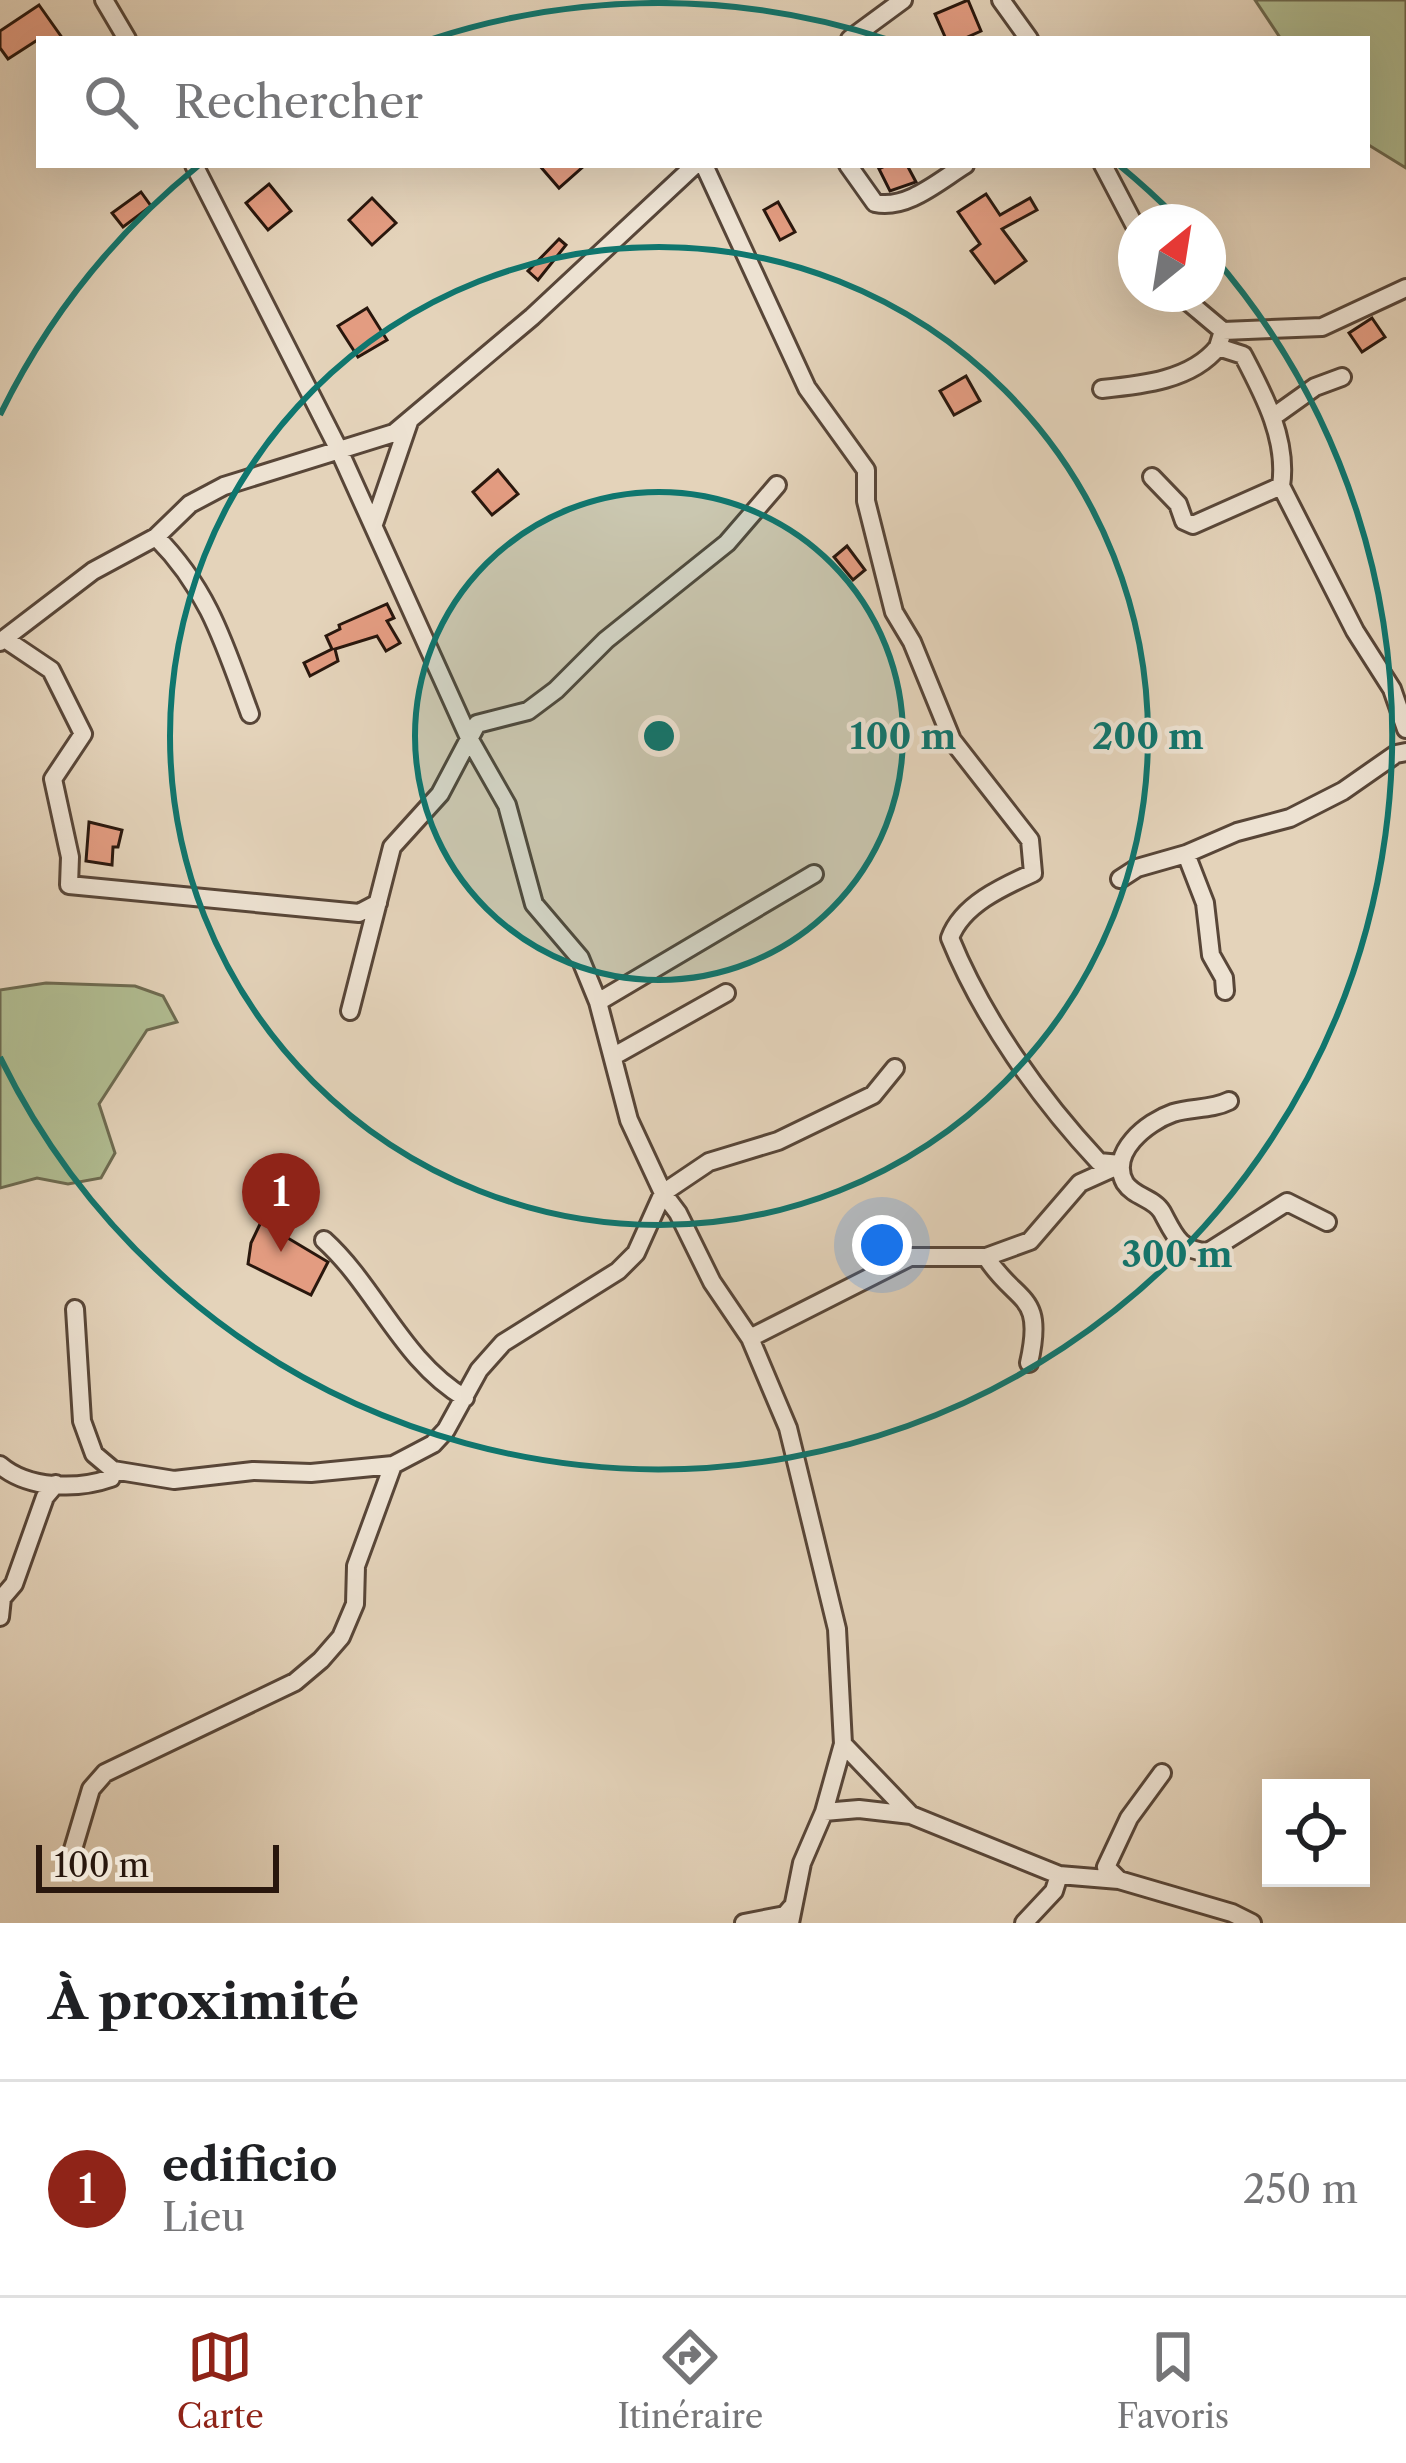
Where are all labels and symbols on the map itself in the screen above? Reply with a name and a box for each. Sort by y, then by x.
north arrow [1118,204,1226,312]
text: 100 m [850,714,956,758]
text: 200 m [1092,714,1204,758]
centre of rings [638,715,680,757]
pin: 1 [242,1153,320,1252]
your location [852,1215,912,1275]
text: 300 m [1121,1232,1233,1276]
scale bar [36,1839,279,1892]

